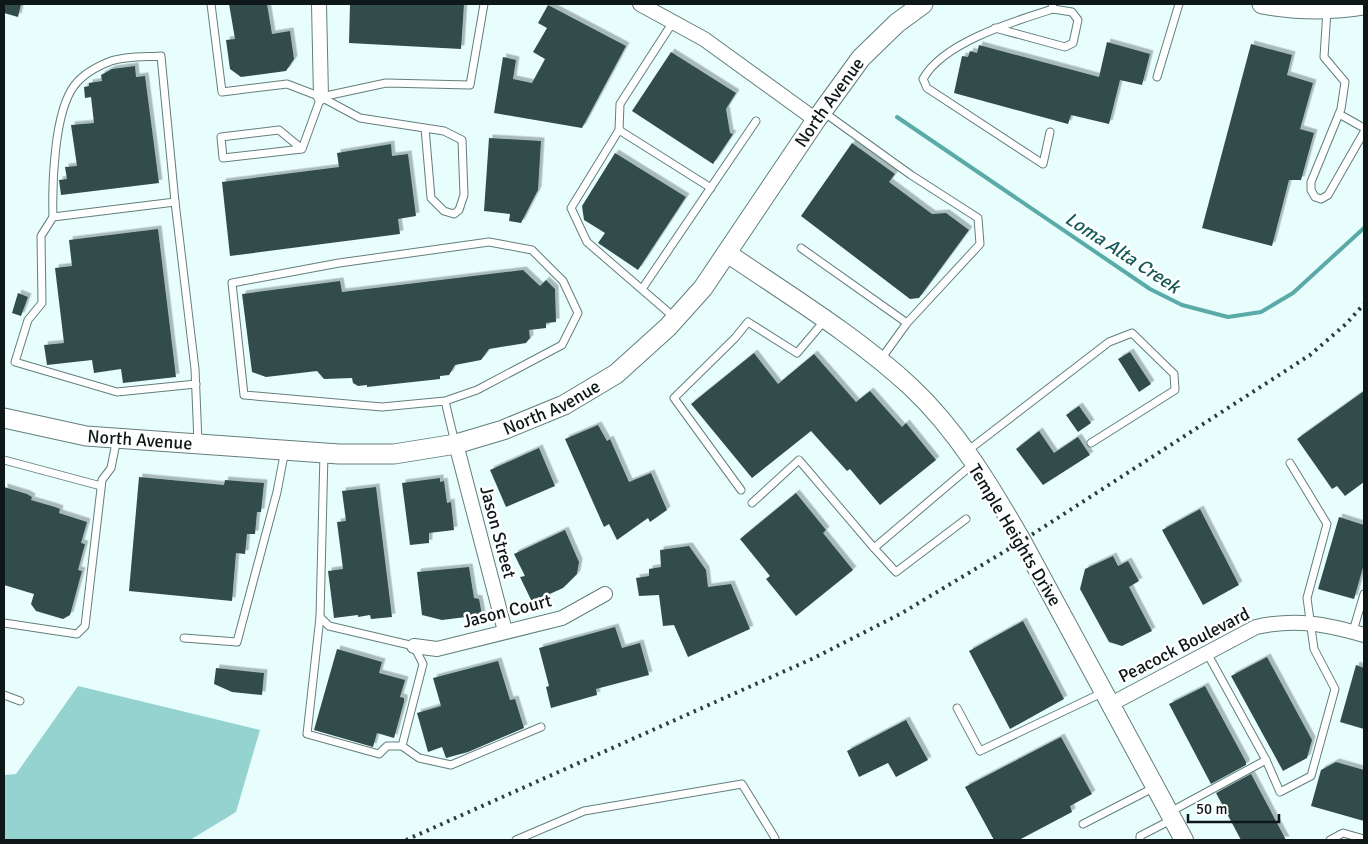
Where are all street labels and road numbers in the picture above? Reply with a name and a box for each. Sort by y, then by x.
street label: North Avenue [790,53,869,151]
street label: North Avenue [500,375,604,440]
street label: North Avenue [87,425,193,455]
street label: Temple Heights Drive [964,460,1066,610]
street label: Jason Street [475,483,521,581]
street label: Jason Court [460,589,554,633]
street label: Peacock Boulevard [1115,602,1253,688]

